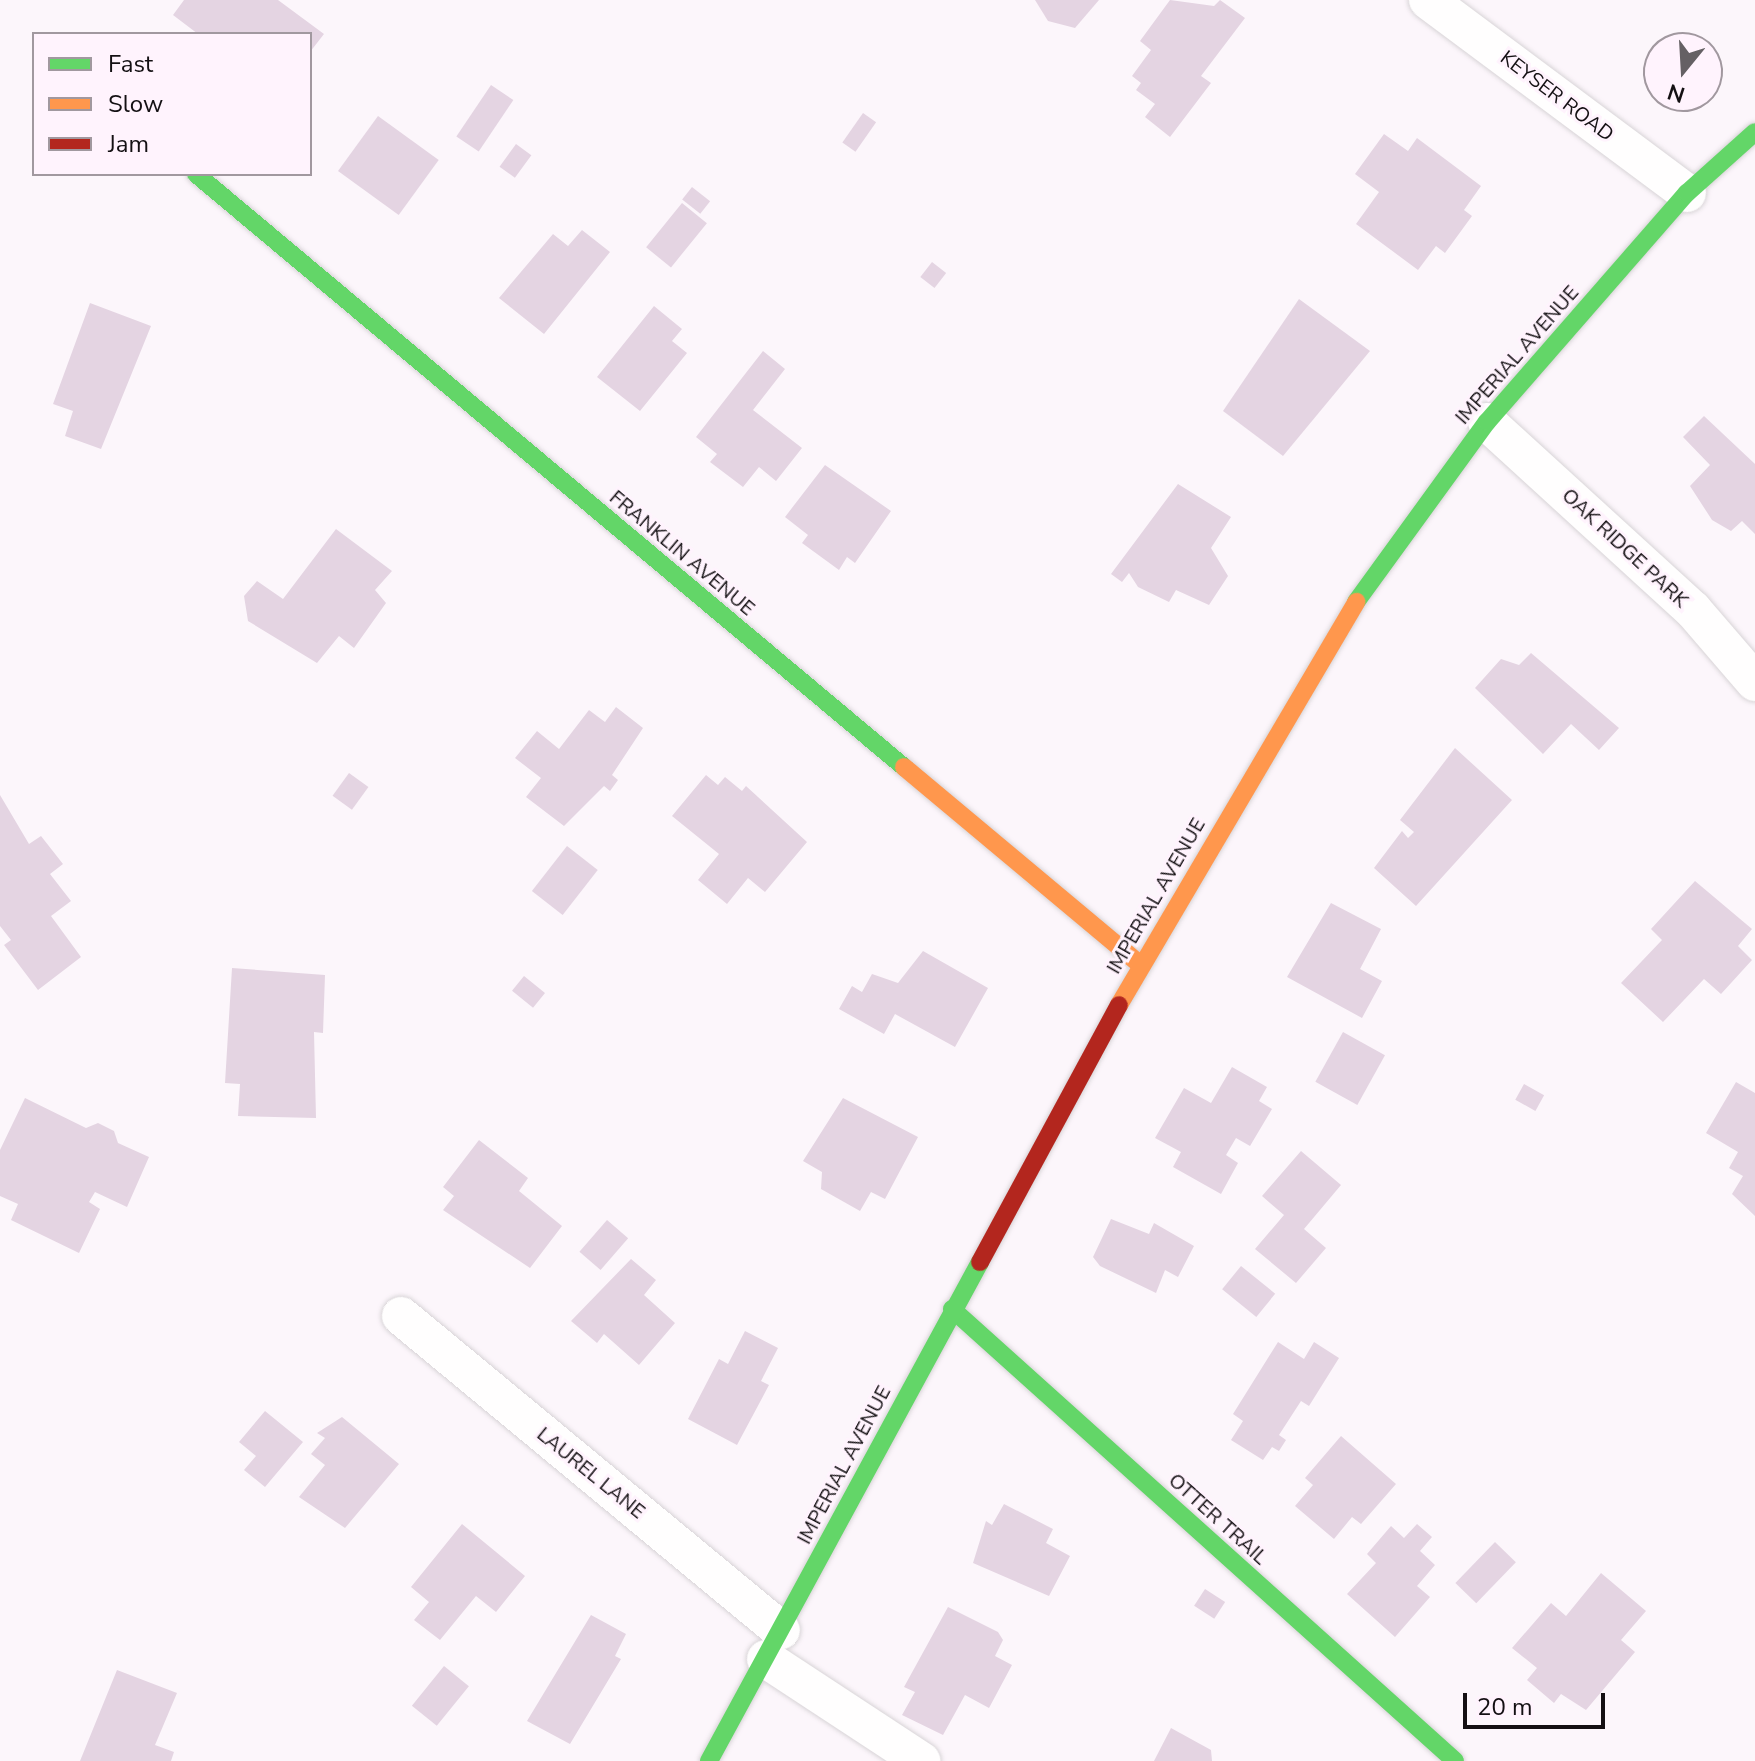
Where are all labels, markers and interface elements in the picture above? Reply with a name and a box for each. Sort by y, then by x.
legend [32,32,312,176]
north arrow [1643,32,1723,112]
street label: KEYSER ROAD [1496,46,1618,146]
text: Fast [108,48,153,80]
text: N [1664,76,1689,110]
text: Slow [108,88,163,120]
text: Jam [108,128,149,160]
street label: IMPERIAL AVENUE [1450,281,1584,429]
street label: OAK RIDGE PARK [1557,483,1693,613]
street label: FRANKLIN AVENUE [605,485,759,621]
street label: IMPERIAL AVENUE [1102,814,1210,978]
street label: IMPERIAL AVENUE [792,1382,896,1548]
street label: LAUREL LANE [532,1422,650,1524]
street label: OTTER TRAIL [1164,1468,1272,1570]
scale bar [1467,1677,1609,1727]
text: 20 m [1477,1691,1533,1723]

